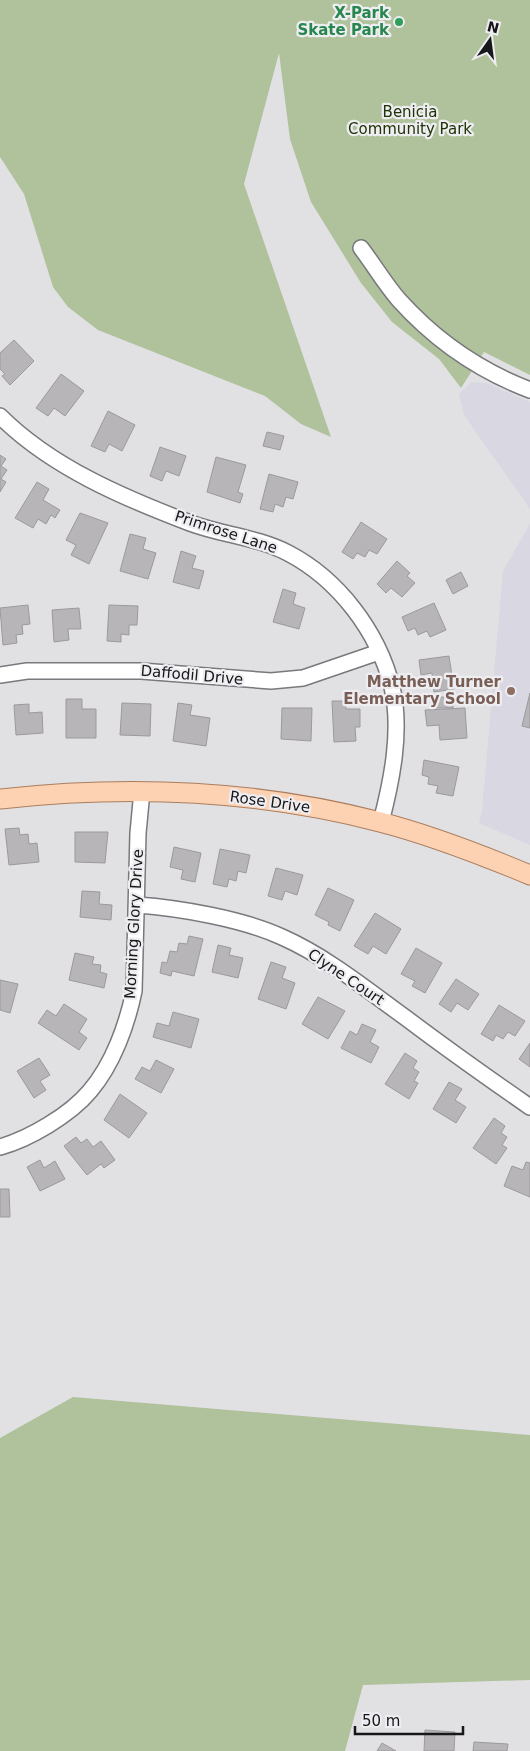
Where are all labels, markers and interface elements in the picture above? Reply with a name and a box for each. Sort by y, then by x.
place label: X-Park Skate Park [297,4,390,39]
north arrow [465,15,515,65]
marker: X-Park Skate Park [393,16,405,28]
text: N [486,18,501,37]
park label: Benicia Community Park [348,103,472,138]
street label: Primrose Lane [172,507,280,557]
street label: Daffodil Drive [140,662,244,688]
place label: Matthew Turner Elementary School [343,673,502,708]
marker: Matthew Turner Elementary School [505,685,517,697]
street label: Rose Drive [229,787,311,817]
street label: Morning Glory Drive [121,848,147,1000]
street label: Clyne Court [304,945,388,1009]
scale bar [355,1704,462,1736]
text: 50 m [362,1712,400,1730]

